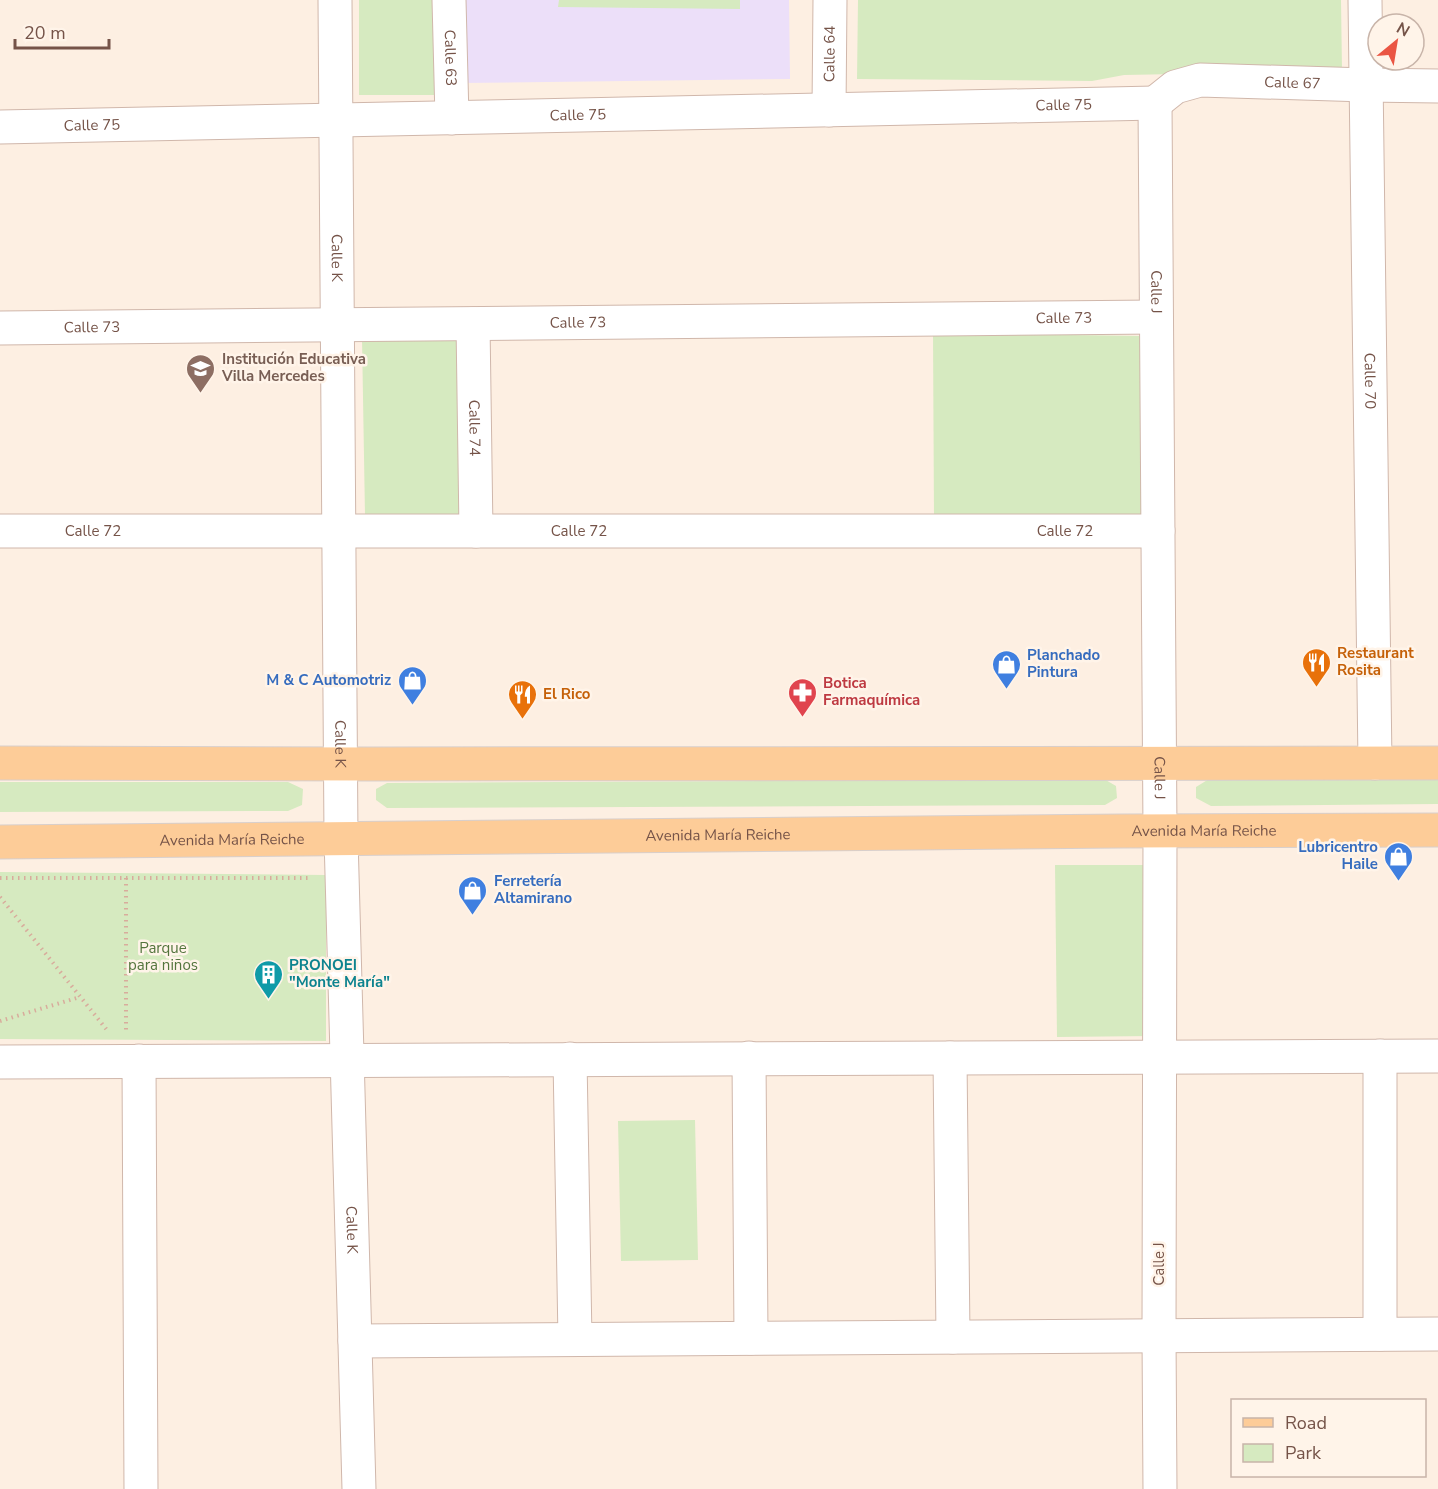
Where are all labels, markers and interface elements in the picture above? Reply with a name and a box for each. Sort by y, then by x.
scale bar [15,12,110,50]
north arrow [1366,12,1426,72]
text: N [1392,17,1414,42]
text: 20 m [24,21,66,45]
street label: Calle 64 [819,26,840,82]
street label: Calle 63 [440,29,461,86]
street label: Calle 67 [1264,72,1321,94]
street label: Calle 75 [1035,94,1092,115]
street label: Calle 75 [549,104,606,126]
street label: Calle 75 [64,115,120,136]
street label: Calle K [327,234,347,283]
street label: Calle J [1146,270,1166,314]
street label: Calle 73 [1036,308,1092,328]
street label: Calle 73 [550,312,606,333]
street label: Calle 73 [64,317,120,337]
place label: Institución Educativa Villa Mercedes [221,349,366,386]
school or university icon: Institución Educativa Villa Mercedes [185,352,217,394]
street label: Calle 70 [1360,353,1380,409]
street label: Calle 74 [464,400,485,456]
street label: Calle 72 [65,521,121,541]
street label: Calle 72 [551,521,607,541]
street label: Calle 72 [1037,521,1093,541]
place label: Restaurant Rosita [1337,643,1414,680]
place label: Planchado Pintura [1027,645,1101,682]
restaurant icon: Restaurant Rosita [1300,646,1332,688]
shop icon: Planchado Pintura [990,648,1022,690]
shop icon: M & C Automotriz [396,664,428,706]
place label: M & C Automotriz [266,670,391,690]
place label: Botica Farmaquímica [823,673,920,710]
pharmacy icon: Botica Farmaquímica [786,676,818,718]
restaurant icon: El Rico [506,678,538,720]
place label: El Rico [543,684,591,704]
street label: Calle K [330,720,351,769]
street label: Calle J [1149,756,1170,800]
street label: Avenida María Reiche [1131,821,1276,841]
street label: Avenida María Reiche [645,824,791,846]
street label: Avenida María Reiche [159,829,305,850]
place label: Lubricentro Haile [1298,837,1378,874]
shop icon: Lubricentro Haile [1383,840,1415,882]
place label: Ferretería Altamirano [494,871,572,908]
shop icon: Ferretería Altamirano [457,874,489,916]
park label: Parque para niños [128,938,198,975]
place label: PRONOEI "Monte María" [289,955,390,992]
building icon: PRONOEI "Monte María" [252,958,284,1000]
street label: Calle K [341,1206,363,1255]
street label: Calle J [1149,1242,1169,1286]
legend [1231,1399,1426,1477]
text: Road [1285,1411,1327,1435]
text: Park [1285,1441,1322,1465]

